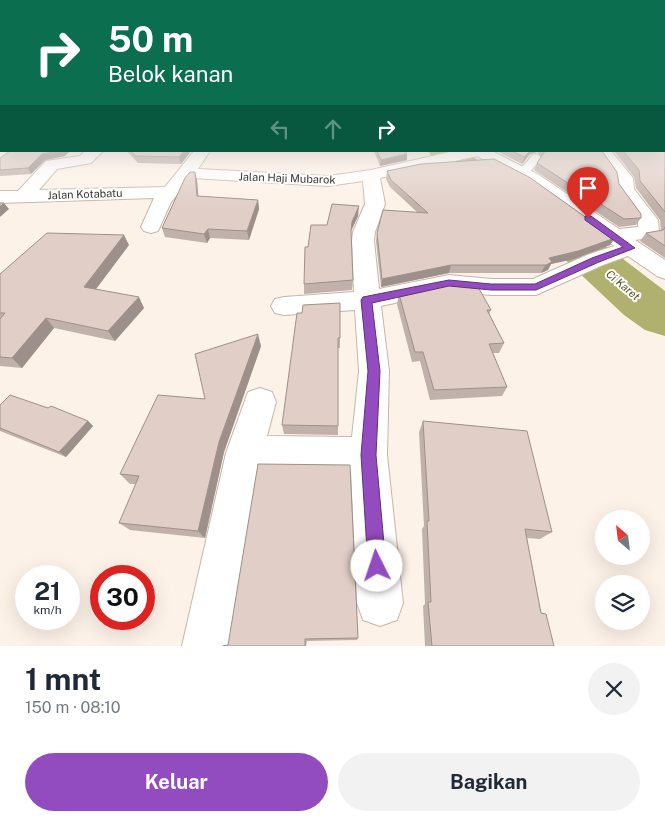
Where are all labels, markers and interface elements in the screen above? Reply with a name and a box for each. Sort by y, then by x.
text: 50 m [108,19,193,60]
icon: right [25,20,90,85]
text: Belok kanan [108,61,233,87]
icon: left [266,115,294,143]
icon: ahead [319,115,347,143]
icon: right [372,115,400,143]
pin [567,167,609,218]
street label: Jalan Haji Mubarok [238,170,336,186]
icon: arrive [574,174,602,202]
street label: Jalan Kotabatu [47,187,123,201]
water label: Ci Karet [604,268,643,303]
north arrow [595,510,650,565]
map controls [595,510,650,630]
position arrow [350,539,402,591]
speed limit sign: 30 [90,565,155,630]
button: layers [595,575,650,630]
text: 21 [34,576,61,606]
text: km/h [33,603,62,617]
text: 1 mnt [25,661,101,697]
button: close [588,663,640,715]
text: 150 m · 08:10 [25,698,121,717]
button: Keluar [25,753,328,811]
button: Bagikan [338,753,640,811]

